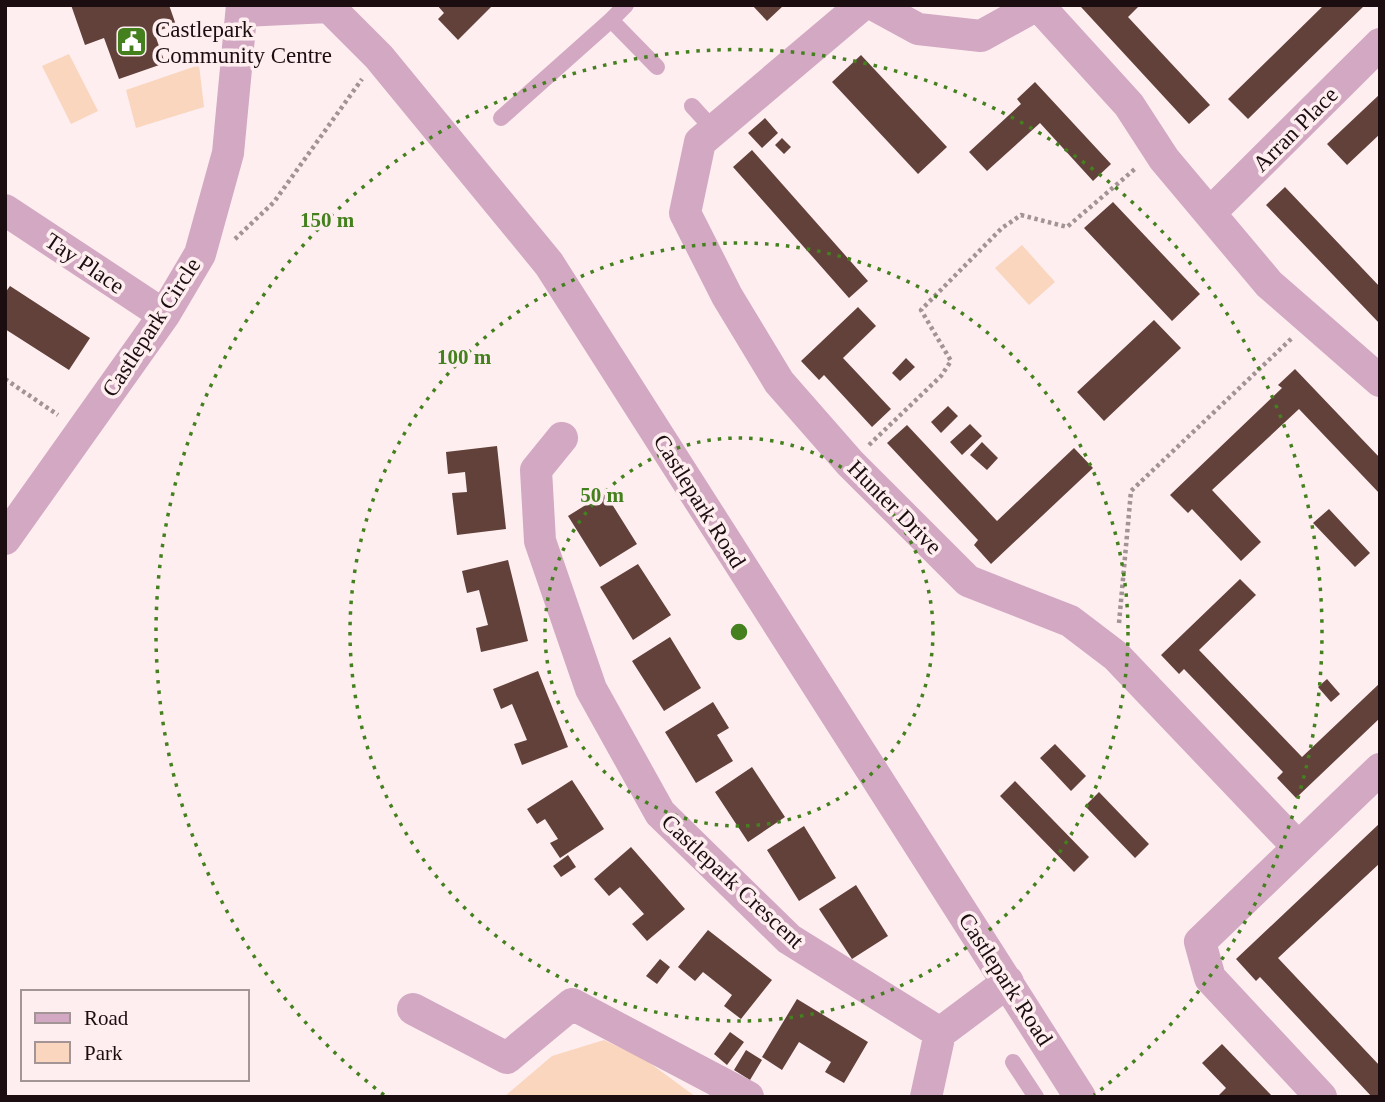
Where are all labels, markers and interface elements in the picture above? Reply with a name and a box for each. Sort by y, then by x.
place label: Castlepark Community Centre [155,17,332,68]
public building icon: Castlepark Community Centre [115,25,149,59]
street label: Arran Place [1248,82,1343,177]
text: 150 m [300,208,355,232]
street label: Tay Place [41,228,129,299]
street label: Castlepark Circle [97,253,206,401]
text: 100 m [437,345,492,369]
street label: Castlepark Road [649,430,751,573]
street label: Hunter Drive [843,455,947,559]
text: 50 m [580,483,624,507]
centre of rings [727,620,751,644]
street label: Castlepark Crescent [657,809,809,954]
street label: Castlepark Road [954,908,1058,1051]
legend [21,990,248,1081]
text: Road [84,1006,129,1030]
text: Park [84,1041,123,1065]

